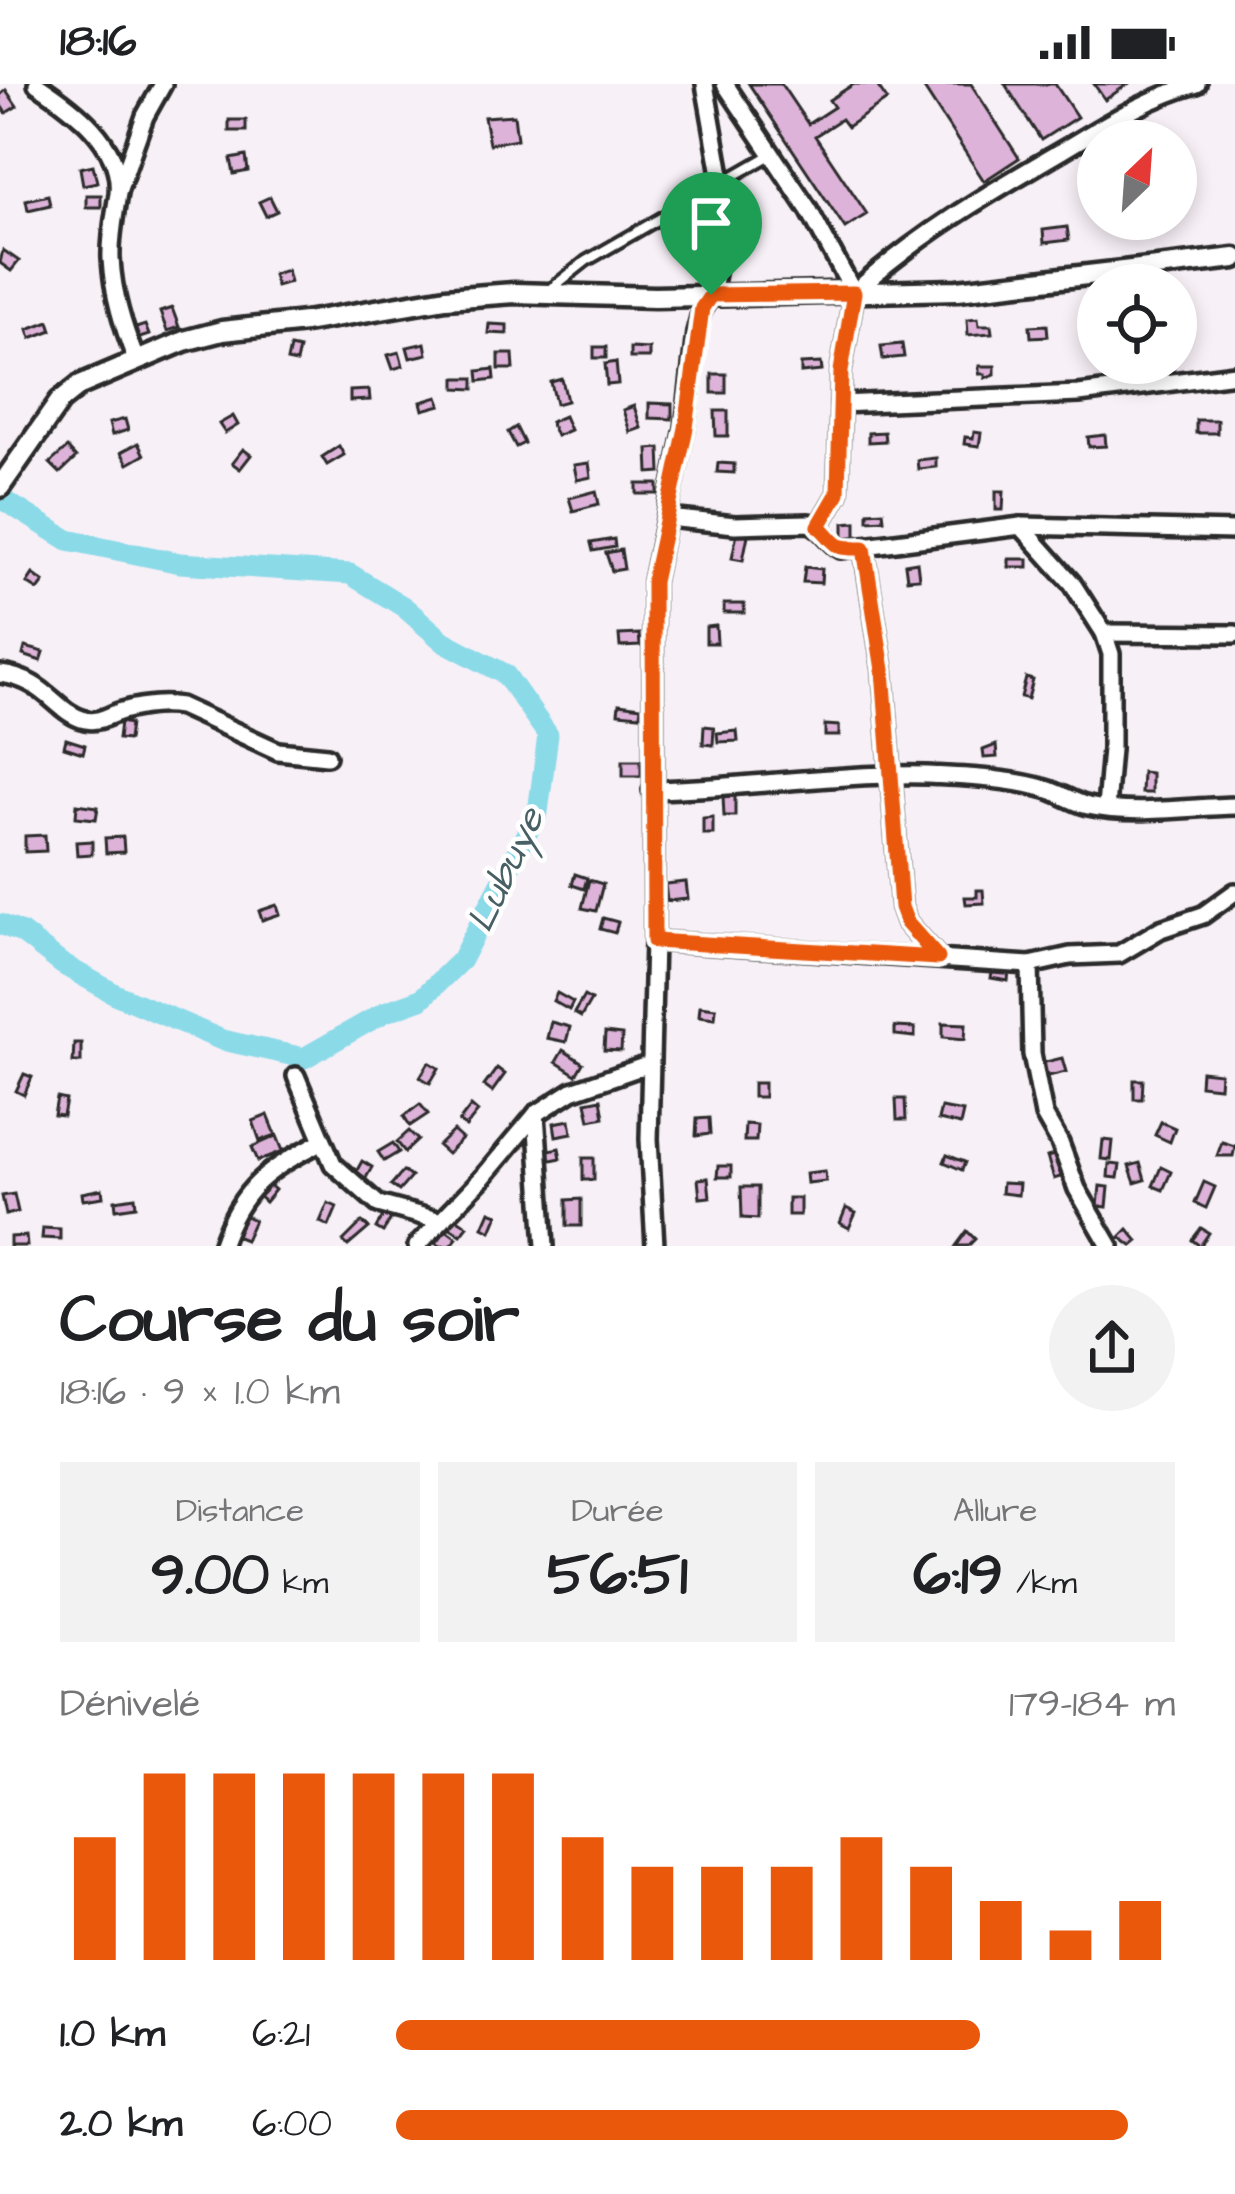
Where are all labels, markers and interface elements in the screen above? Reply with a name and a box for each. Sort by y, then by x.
text: 18:16 [60,11,136,73]
north arrow [1077,120,1197,240]
map controls [1077,120,1197,384]
pin [660,172,762,295]
icon: arrive [678,190,744,256]
button: locate [1077,264,1197,384]
water label: Lubuye [455,798,561,941]
text: Course du soir [60,1275,520,1367]
button: share [1049,1285,1175,1411]
text: 18:16 · 9 × 1.0 km [60,1366,340,1420]
text: Distance [176,1488,304,1534]
text: Durée [571,1488,664,1534]
text: Allure [953,1488,1037,1534]
text: 9.00 [151,1534,269,1617]
text: 56:51 [547,1534,688,1617]
text: 6:19 [913,1534,1003,1617]
text: km [269,1560,329,1606]
text: /km [1003,1560,1077,1606]
text: Dénivelé [60,1678,200,1732]
text: 179–184 m [1009,1678,1175,1732]
text: 1.0 km [60,2008,165,2062]
text: 6:21 [252,2008,310,2062]
text: 2.0 km [60,2098,182,2152]
text: 6:00 [252,2098,332,2152]

